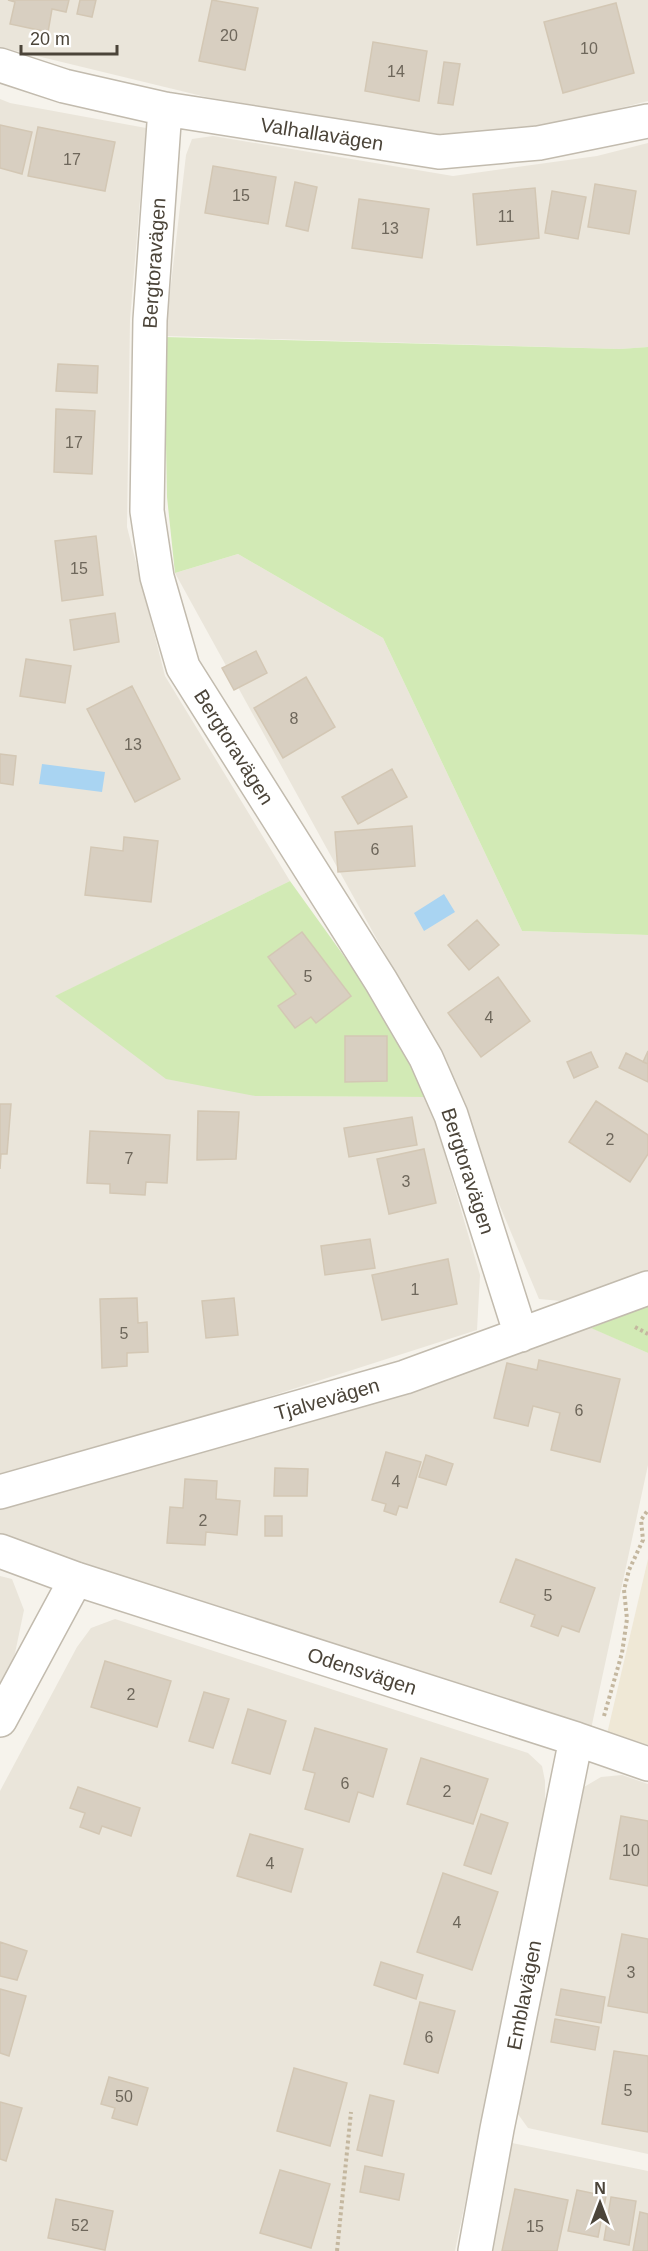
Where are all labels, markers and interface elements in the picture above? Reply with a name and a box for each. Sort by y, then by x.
scale bar [21,18,117,56]
house number: 20 [220,27,238,44]
text: 20 m [30,29,70,49]
house number: 10 [580,40,598,57]
house number: 14 [387,63,405,80]
street label: Valhallavägen [259,113,385,155]
house number: 17 [63,151,81,168]
house number: 15 [232,187,250,204]
street label: Bergtoravägen [138,197,170,329]
house number: 11 [498,208,514,225]
house number: 13 [381,220,399,237]
house number: 17 [65,434,83,451]
house number: 15 [70,560,88,577]
street label: Bergtoravägen [190,686,278,808]
house number: 8 [290,710,299,727]
house number: 13 [124,736,142,753]
house number: 6 [371,841,380,858]
house number: 5 [304,968,313,985]
house number: 4 [485,1009,494,1026]
street label: Bergtoravägen [437,1105,499,1237]
house number: 2 [606,1131,615,1148]
house number: 7 [125,1150,134,1167]
house number: 3 [402,1173,411,1190]
house number: 1 [411,1281,420,1298]
house number: 5 [120,1325,129,1342]
street label: Tjalvevägen [272,1374,382,1424]
house number: 6 [575,1402,584,1419]
house number: 4 [392,1473,401,1490]
house number: 2 [199,1512,208,1529]
house number: 5 [544,1587,553,1604]
street label: Odensvägen [305,1643,419,1699]
house number: 2 [127,1686,136,1703]
house number: 6 [341,1775,350,1792]
house number: 2 [443,1783,452,1800]
house number: 10 [622,1842,640,1859]
house number: 4 [266,1855,275,1872]
house number: 4 [453,1914,462,1931]
street label: Emblavägen [503,1938,545,2052]
house number: 3 [627,1964,636,1981]
house number: 6 [425,2029,434,2046]
house number: 5 [624,2082,633,2099]
house number: 50 [115,2088,133,2105]
north arrow [570,2173,630,2233]
text: N [594,2180,606,2197]
house number: 52 [71,2217,89,2234]
house number: 15 [526,2218,544,2235]

